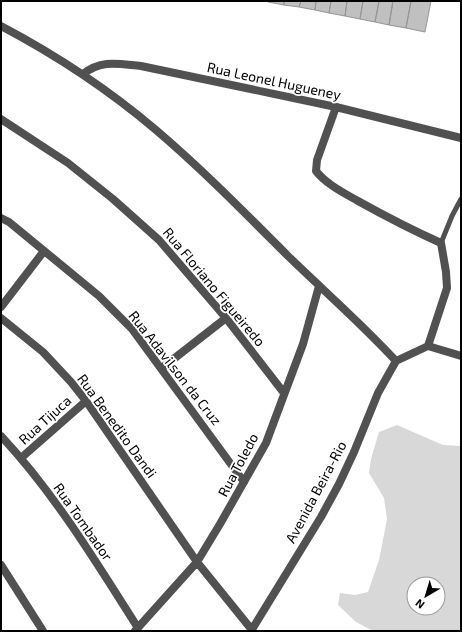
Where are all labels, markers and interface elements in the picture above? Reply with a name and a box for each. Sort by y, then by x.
street label: Rua Leonel Hugueney [206,58,343,103]
street label: Rua Floriano Figueiredo [160,224,269,350]
street label: Rua Adavilson da Cruz [125,307,225,428]
street label: Rua Benedito Dandi [74,371,161,481]
street label: Rua Tijuca [15,392,74,448]
street label: Rua Toledo [214,430,261,499]
street label: Avenida Beira-Rio [282,438,350,546]
street label: Rua Tombador [50,480,117,564]
north arrow [406,576,446,616]
text: N [412,597,427,612]

